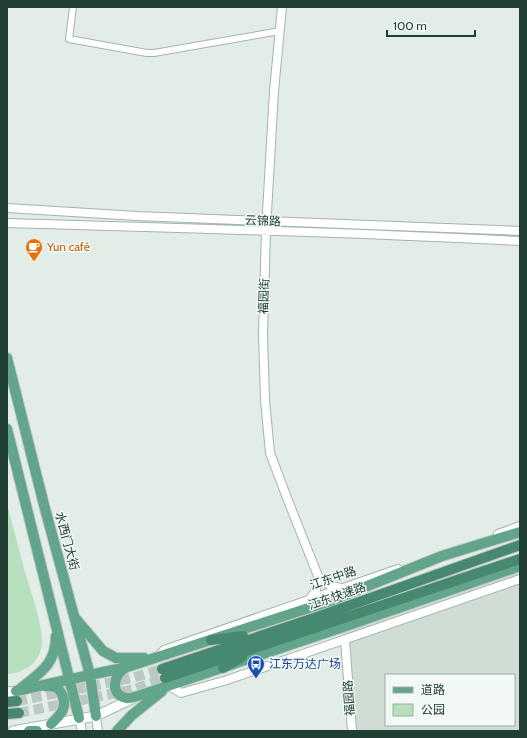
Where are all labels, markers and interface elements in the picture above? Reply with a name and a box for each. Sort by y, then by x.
scale bar [387,12,475,38]
text: 100 m [393,18,427,33]
street label: 云锦路 [245,212,281,229]
cafe icon: Yun café [24,237,44,262]
place label: Yun café [46,239,90,254]
street label: 福园街 [255,278,272,314]
street label: 水西门大街 [52,510,82,572]
street label: 江东中路 [308,563,358,592]
street label: 江东快速路 [306,579,368,612]
bus stop icon: 江东万达广场 [246,654,266,679]
place label: 江东万达广场 [269,656,341,671]
legend [385,674,515,726]
street label: 福园路 [340,680,357,717]
text: 道路 [421,682,445,697]
text: 公园 [421,702,445,717]

